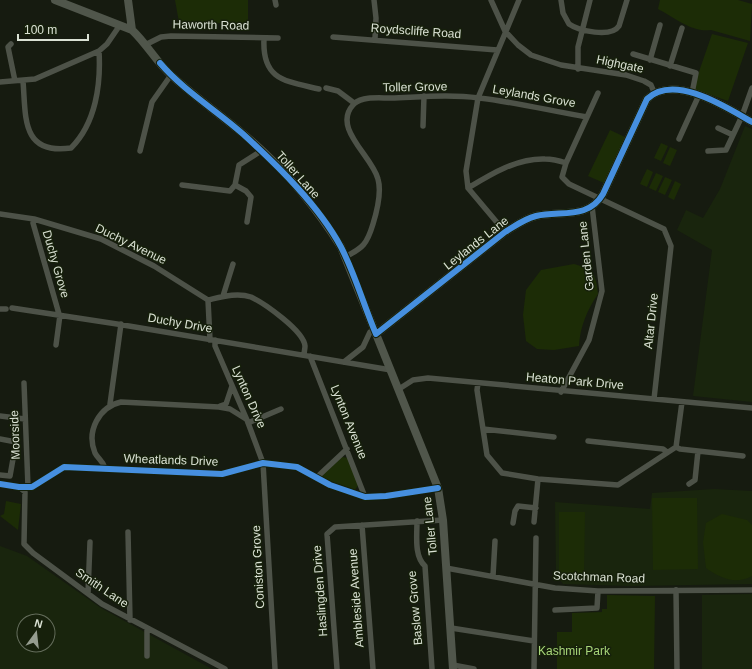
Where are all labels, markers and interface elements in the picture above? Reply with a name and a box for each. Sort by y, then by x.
scale bar [18,16,88,42]
street label: Haworth Road [173,17,249,33]
street label: Roydscliffe Road [370,21,462,41]
text: 100 m [24,23,57,37]
street label: Highgate [595,52,645,76]
street label: Toller Grove [383,79,448,95]
street label: Leylands Grove [491,82,577,110]
street label: Toller Lane [273,148,323,202]
street label: Leylands Lane [441,213,511,273]
street label: Garden Lane [575,220,597,292]
street label: Duchy Avenue [93,221,169,267]
street label: Duchy Grove [40,228,72,300]
street label: Altar Drive [641,292,661,350]
street label: Duchy Drive [147,310,214,336]
street label: Lynton Drive [229,364,269,431]
street label: Heaton Park Drive [526,370,625,392]
street label: Lynton Avenue [328,383,370,461]
street label: Moorside [7,410,23,460]
street label: Wheatlands Drive [123,451,219,469]
street label: Toller Lane [420,496,440,556]
street label: Coniston Grove [249,525,267,609]
street label: Haslingden Drive [310,545,330,637]
street label: Ambleside Avenue [346,548,366,648]
street label: Smith Lane [73,565,131,611]
street label: Scotchman Road [553,568,645,586]
street label: Baslow Grove [405,570,425,646]
north arrow [16,613,56,653]
text: N [33,617,44,630]
park label: Kashmir Park [538,644,611,658]

